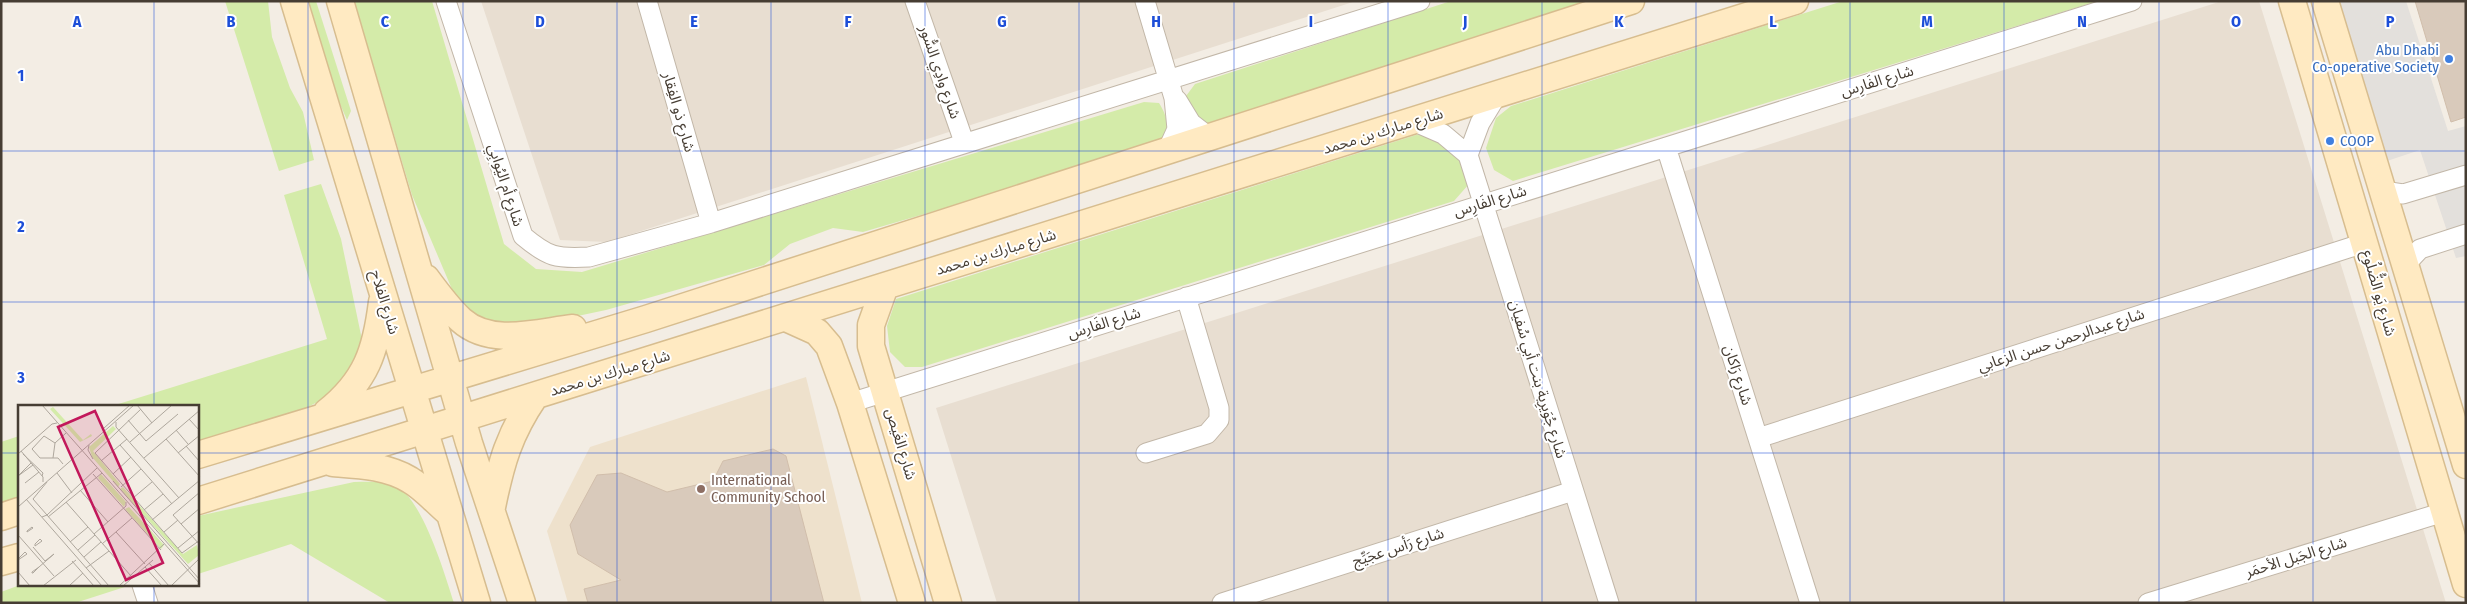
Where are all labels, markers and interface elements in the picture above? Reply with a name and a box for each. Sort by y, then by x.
text: A [72,12,82,31]
text: B [227,12,236,31]
text: C [381,12,390,31]
text: D [535,12,545,31]
text: E [690,12,698,31]
text: F [844,12,852,31]
text: G [997,12,1007,31]
text: H [1151,12,1161,31]
text: I [1309,12,1313,31]
text: J [1462,12,1467,31]
text: K [1614,12,1624,31]
text: L [1769,12,1777,31]
text: M [1921,12,1933,31]
text: N [2077,12,2087,31]
text: O [2231,12,2241,31]
text: P [2386,12,2395,31]
street label: شارع وادِي السُّور [912,22,965,122]
place label: Abu Dhabi Co-operative Society [2312,41,2439,76]
marker: Abu Dhabi Co-operative Society [2443,53,2455,65]
street label: شارع الفَارِس [1838,61,1917,103]
text: 1 [18,66,24,85]
street label: شارع ذو الفِقار [656,69,699,155]
street label: شارع مبارك بن محمد [1321,104,1446,161]
place label: COOP [2340,132,2374,150]
marker: COOP [2324,135,2336,147]
street label: شارع أم اليُوابِي [481,141,528,230]
street label: شارع الفَارِس [1451,181,1530,223]
text: 2 [16,217,25,236]
street label: شارع مبارك بن محمد [934,225,1059,282]
street label: شارع يَو الضُّلُوع [2355,247,2403,339]
street label: شارع الفلاح [364,268,403,337]
street label: شارع جُوَيرِية بنت أبي سُفيان [1502,298,1571,461]
street label: شارع الفَارِس [1065,303,1144,345]
street label: شارع عبدالرحمن حسن الزعابي [1975,304,2148,378]
street label: شارع رَاكان [1717,343,1756,409]
street label: شارع مبارك بن محمد [548,346,673,403]
text: 3 [16,368,25,387]
inset map [18,405,199,586]
street label: شارع الغَيص [879,406,920,483]
place label: International Community School [711,471,825,506]
marker: International Community School [695,483,707,495]
street label: شارع رَأس عجَيِّج [1350,524,1447,573]
street label: شارع الجَبل الأحمَر [2242,533,2350,584]

